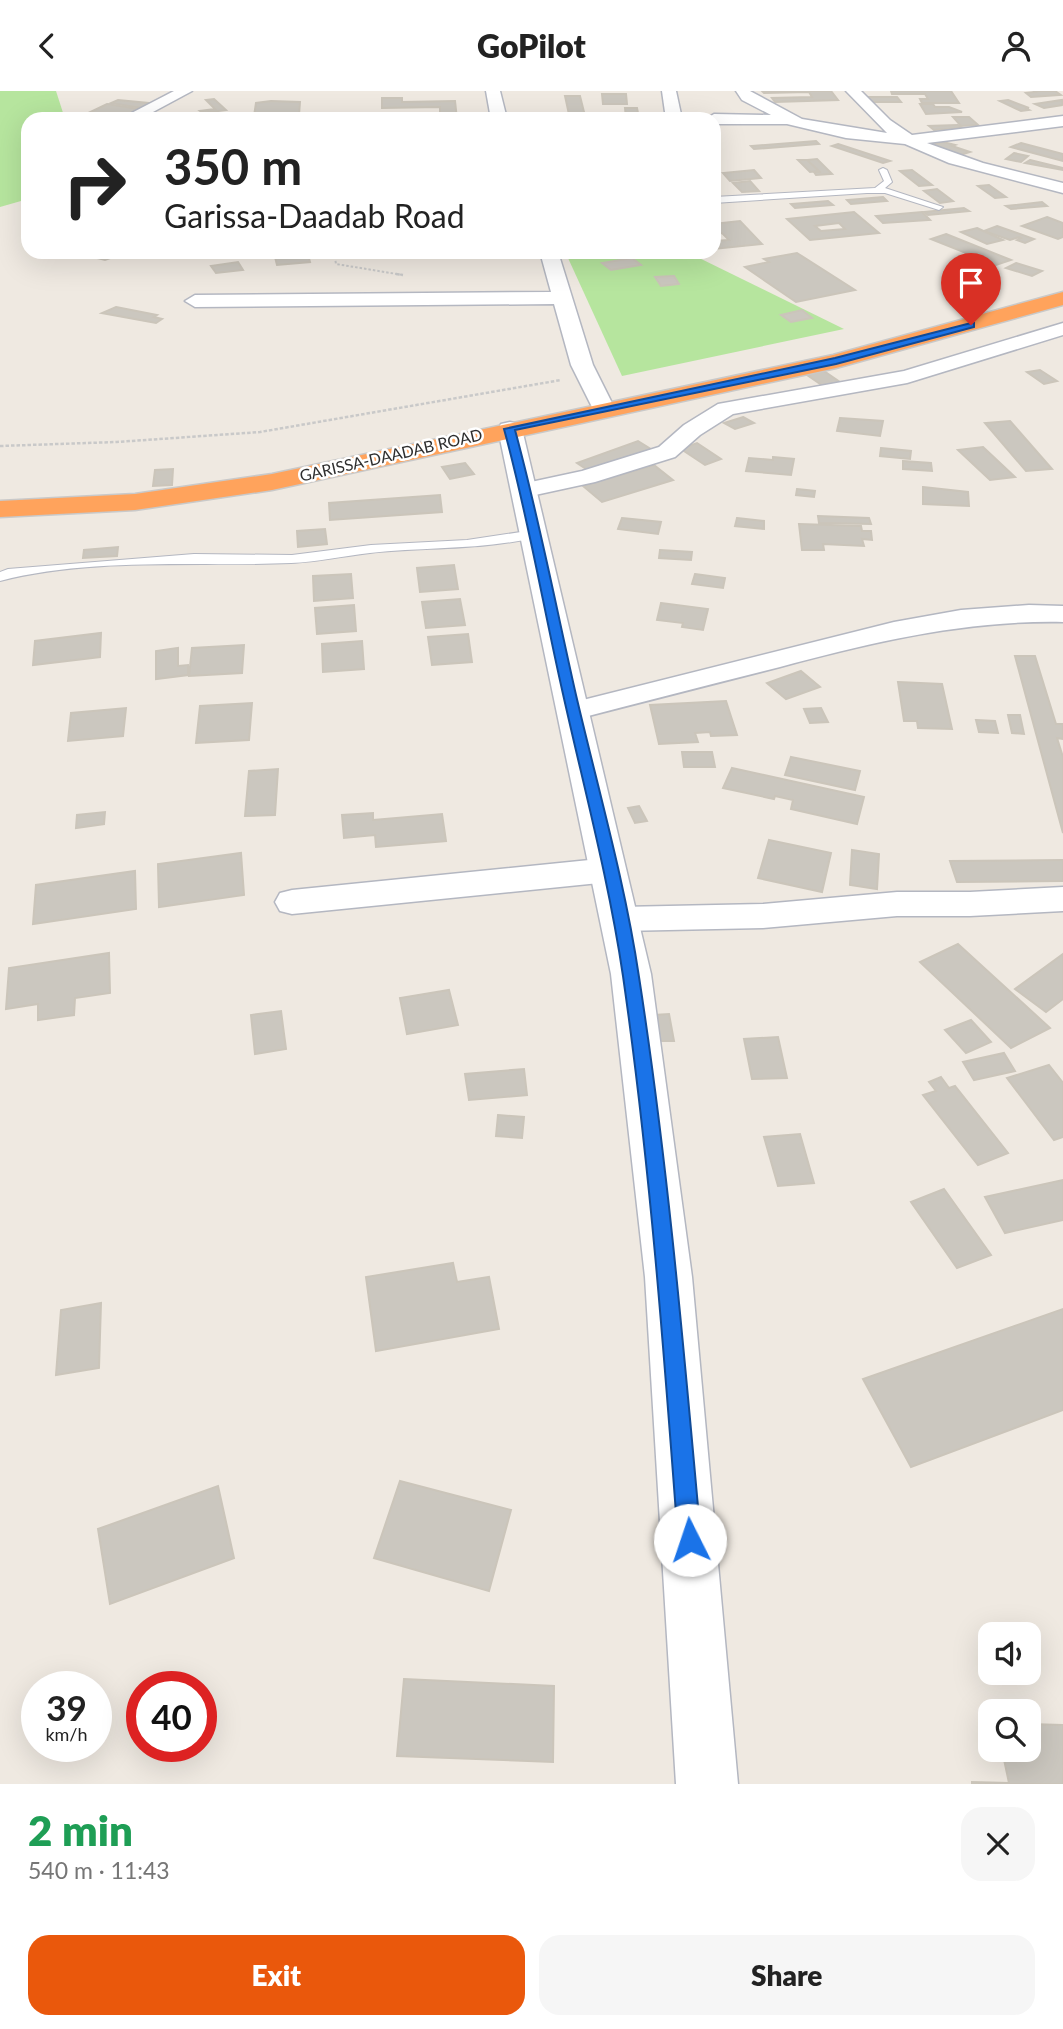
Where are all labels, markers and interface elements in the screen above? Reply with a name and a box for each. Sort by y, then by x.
text: GoPilot [477,26,586,65]
icon: back [28,27,66,65]
icon: person [997,27,1035,65]
text: 350 m [164,137,302,195]
icon: right [49,140,140,231]
text: Garissa-Daadab Road [164,196,465,235]
pin [941,253,1001,325]
icon: arrive [952,264,990,302]
street label: GARISSA-DAADAB ROAD [298,424,484,485]
position arrow [653,1503,727,1577]
map controls [978,1622,1041,1762]
button: sound [978,1622,1041,1685]
speed limit sign: 40 [126,1671,217,1762]
text: 39 [46,1686,87,1728]
button: search [978,1699,1041,1762]
text: km/h [45,1723,88,1745]
text: 2 min [28,1805,133,1855]
button: close [961,1807,1035,1881]
text: 540 m · 11:43 [28,1856,170,1884]
button: Exit [28,1935,525,2015]
button: Share [539,1935,1035,2015]

